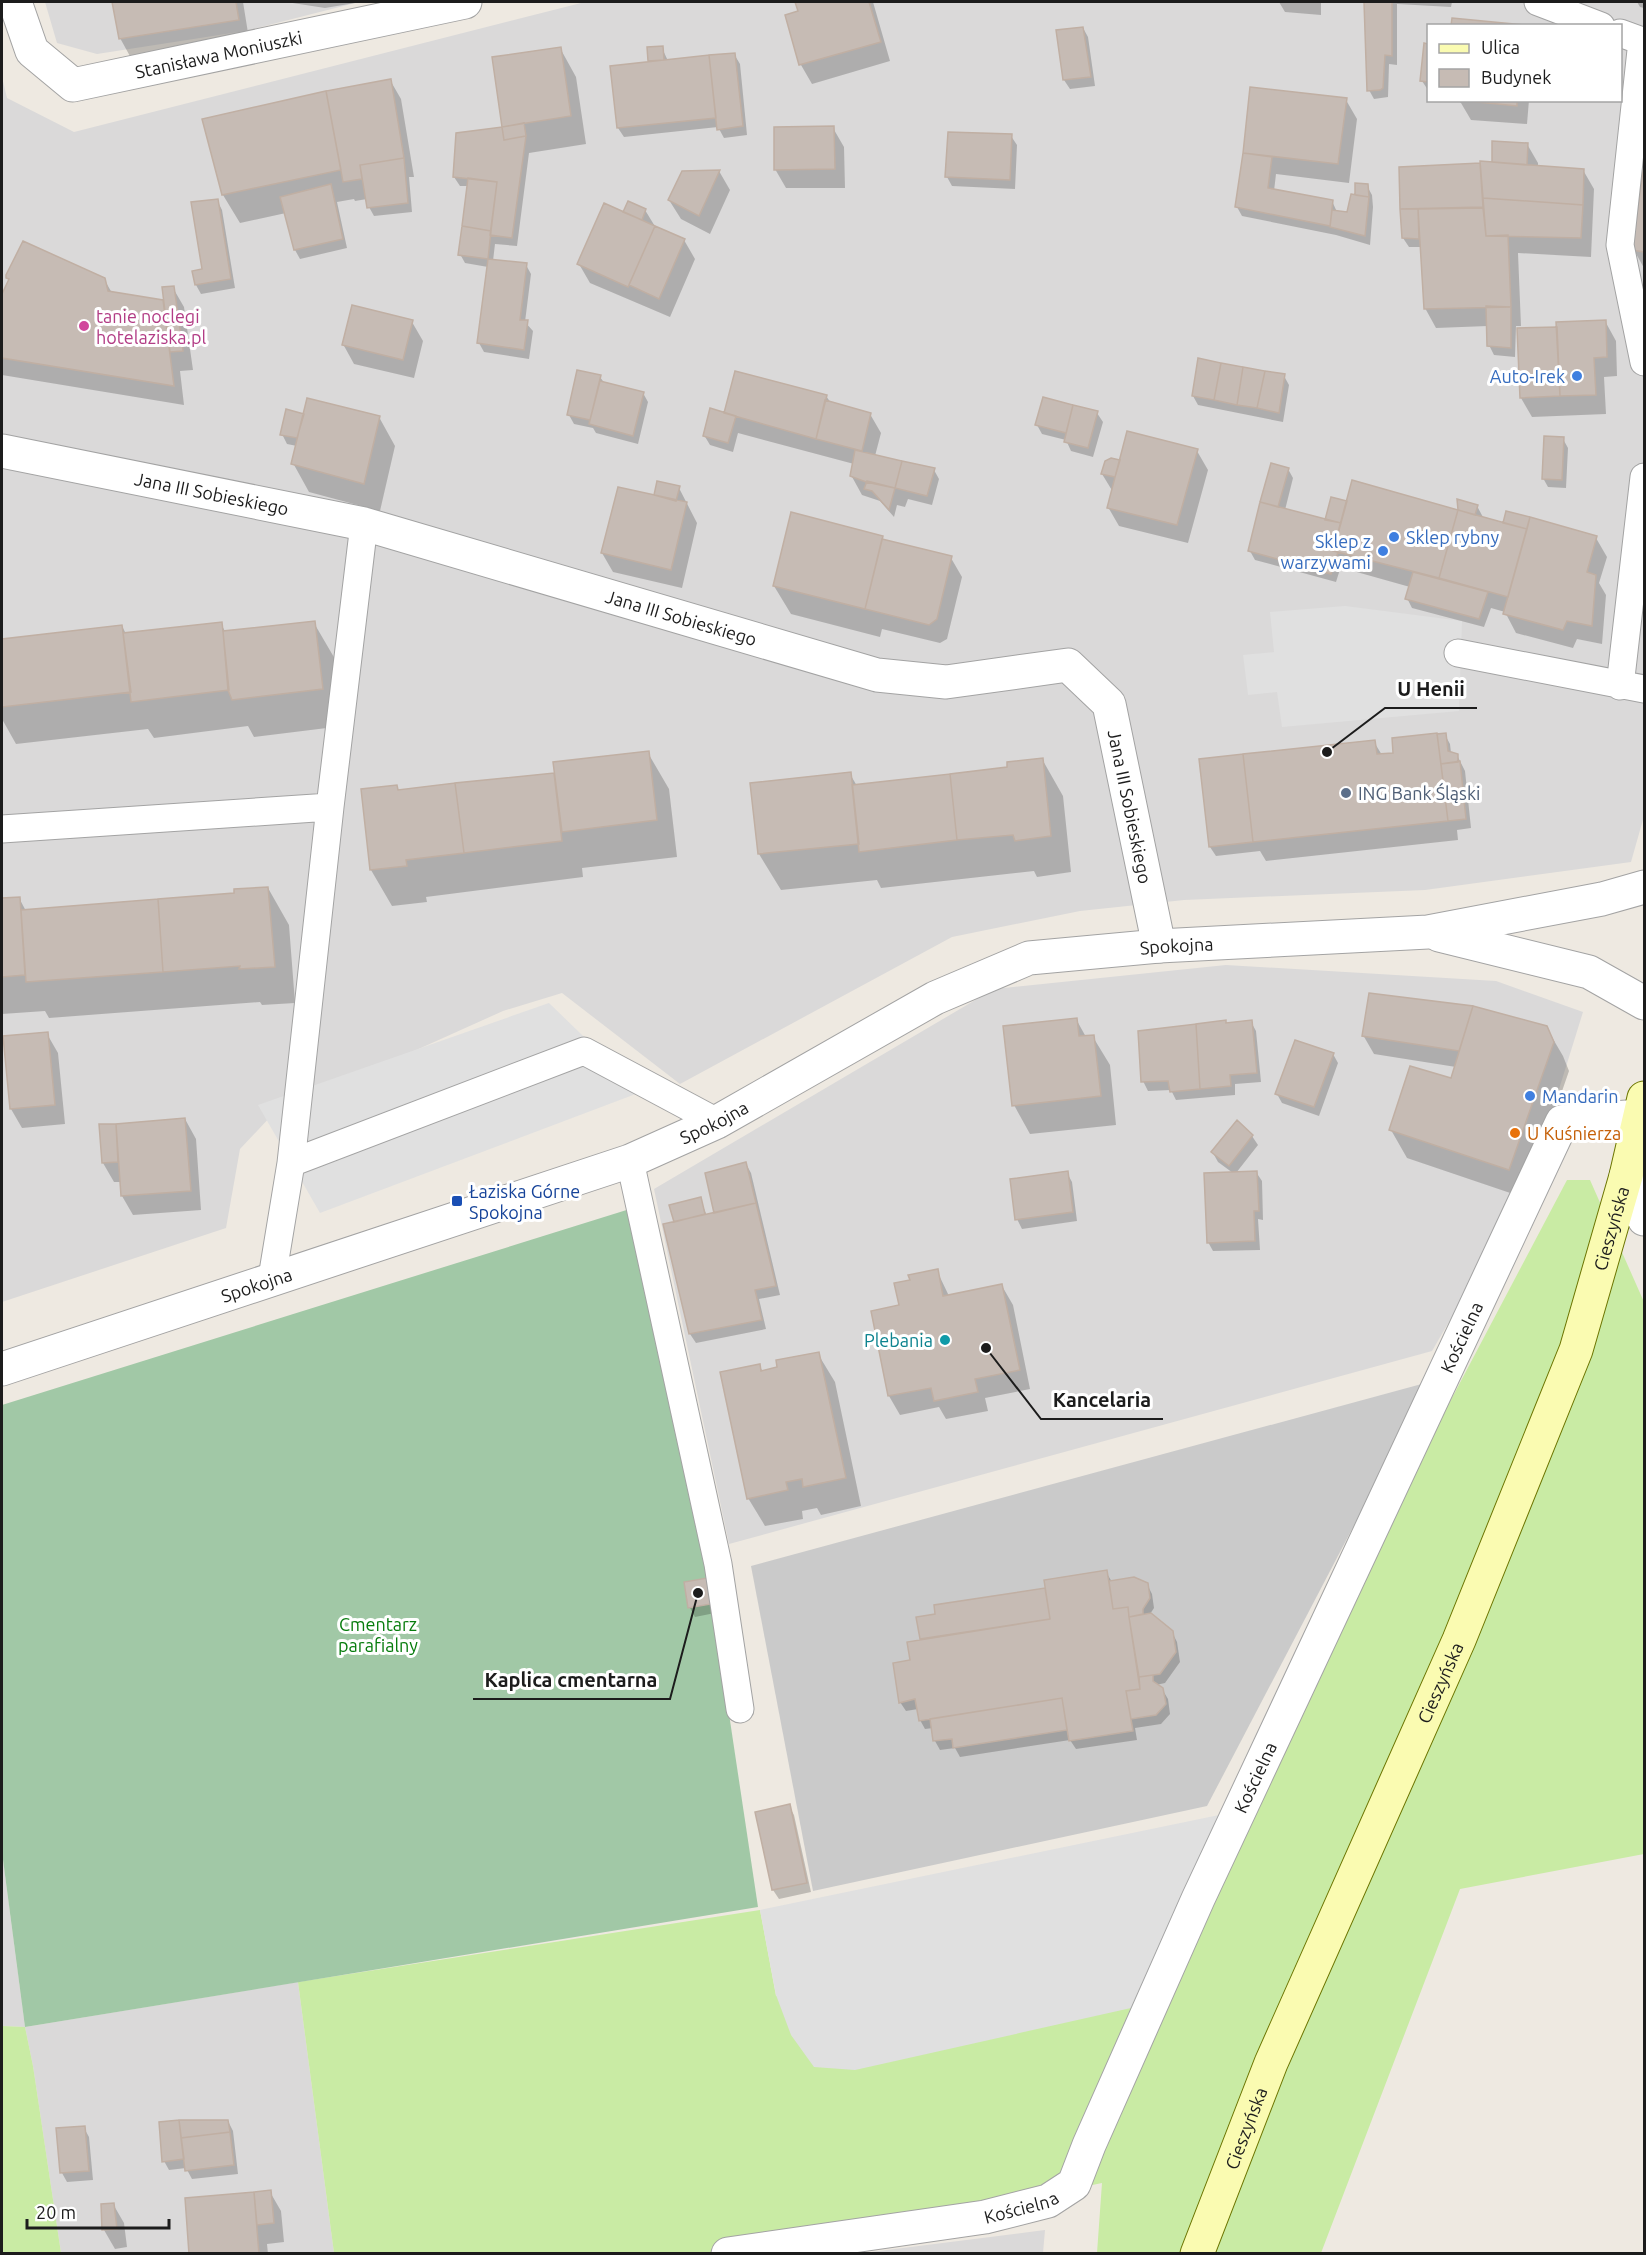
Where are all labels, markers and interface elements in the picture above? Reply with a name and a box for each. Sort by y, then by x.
legend [1427,24,1622,102]
street label: Stanisława Moniuszki [133,27,304,82]
text: Ulica [1481,37,1520,57]
text: Budynek [1481,67,1551,87]
place label: tanie noclegi hotelaziska.pl [96,306,207,347]
marker: tanie noclegi hotelaziska.pl [77,319,91,333]
place label: Auto-Irek [1490,366,1565,386]
marker: Auto-Irek [1570,369,1584,383]
street label: Jana III Sobieskiego [133,468,291,519]
place label: Sklep rybny [1406,527,1499,547]
marker: Sklep rybny [1387,530,1401,544]
place label: Sklep z warzywami [1281,531,1371,572]
marker: Sklep z warzywami [1376,544,1390,558]
street label: Jana III Sobieskiego [603,586,759,649]
callout: U Henii [1385,670,1477,708]
text: U Henii [1397,677,1465,700]
street label: Jana III Sobieskiego [1105,728,1156,885]
place label: ING Bank Śląski [1358,782,1480,803]
marker: ING Bank Śląski [1339,786,1353,800]
street label: Spokojna [1139,933,1214,958]
place label: Mandarin [1542,1086,1618,1106]
marker: Mandarin [1523,1089,1537,1103]
street label: Spokojna [677,1097,751,1147]
place label: U Kuśnierza [1527,1123,1621,1143]
marker: U Kuśnierza [1508,1126,1522,1140]
place label: Łaziska Górne Spokojna [469,1181,580,1222]
street label: Cieszyńska [1589,1184,1633,1273]
marker: Łaziska Górne Spokojna [450,1194,464,1208]
street label: Spokojna [218,1264,295,1306]
street label: Kościelna [1436,1298,1486,1376]
place label: Plebania [864,1330,933,1350]
marker: Plebania [938,1333,952,1347]
callout: Kancelaria [1041,1381,1163,1419]
text: Kancelaria [1053,1388,1151,1411]
park label: Cmentarz parafialny [338,1614,418,1655]
street label: Cieszyńska [1413,1639,1467,1726]
callout: Kaplica cmentarna [473,1661,670,1699]
text: Kaplica cmentarna [485,1668,657,1691]
street label: Kościelna [1230,1739,1280,1816]
street label: Cieszyńska [1221,2084,1271,2172]
street label: Kościelna [982,2187,1062,2227]
scale bar [27,2192,170,2230]
text: 20 m [36,2202,76,2222]

